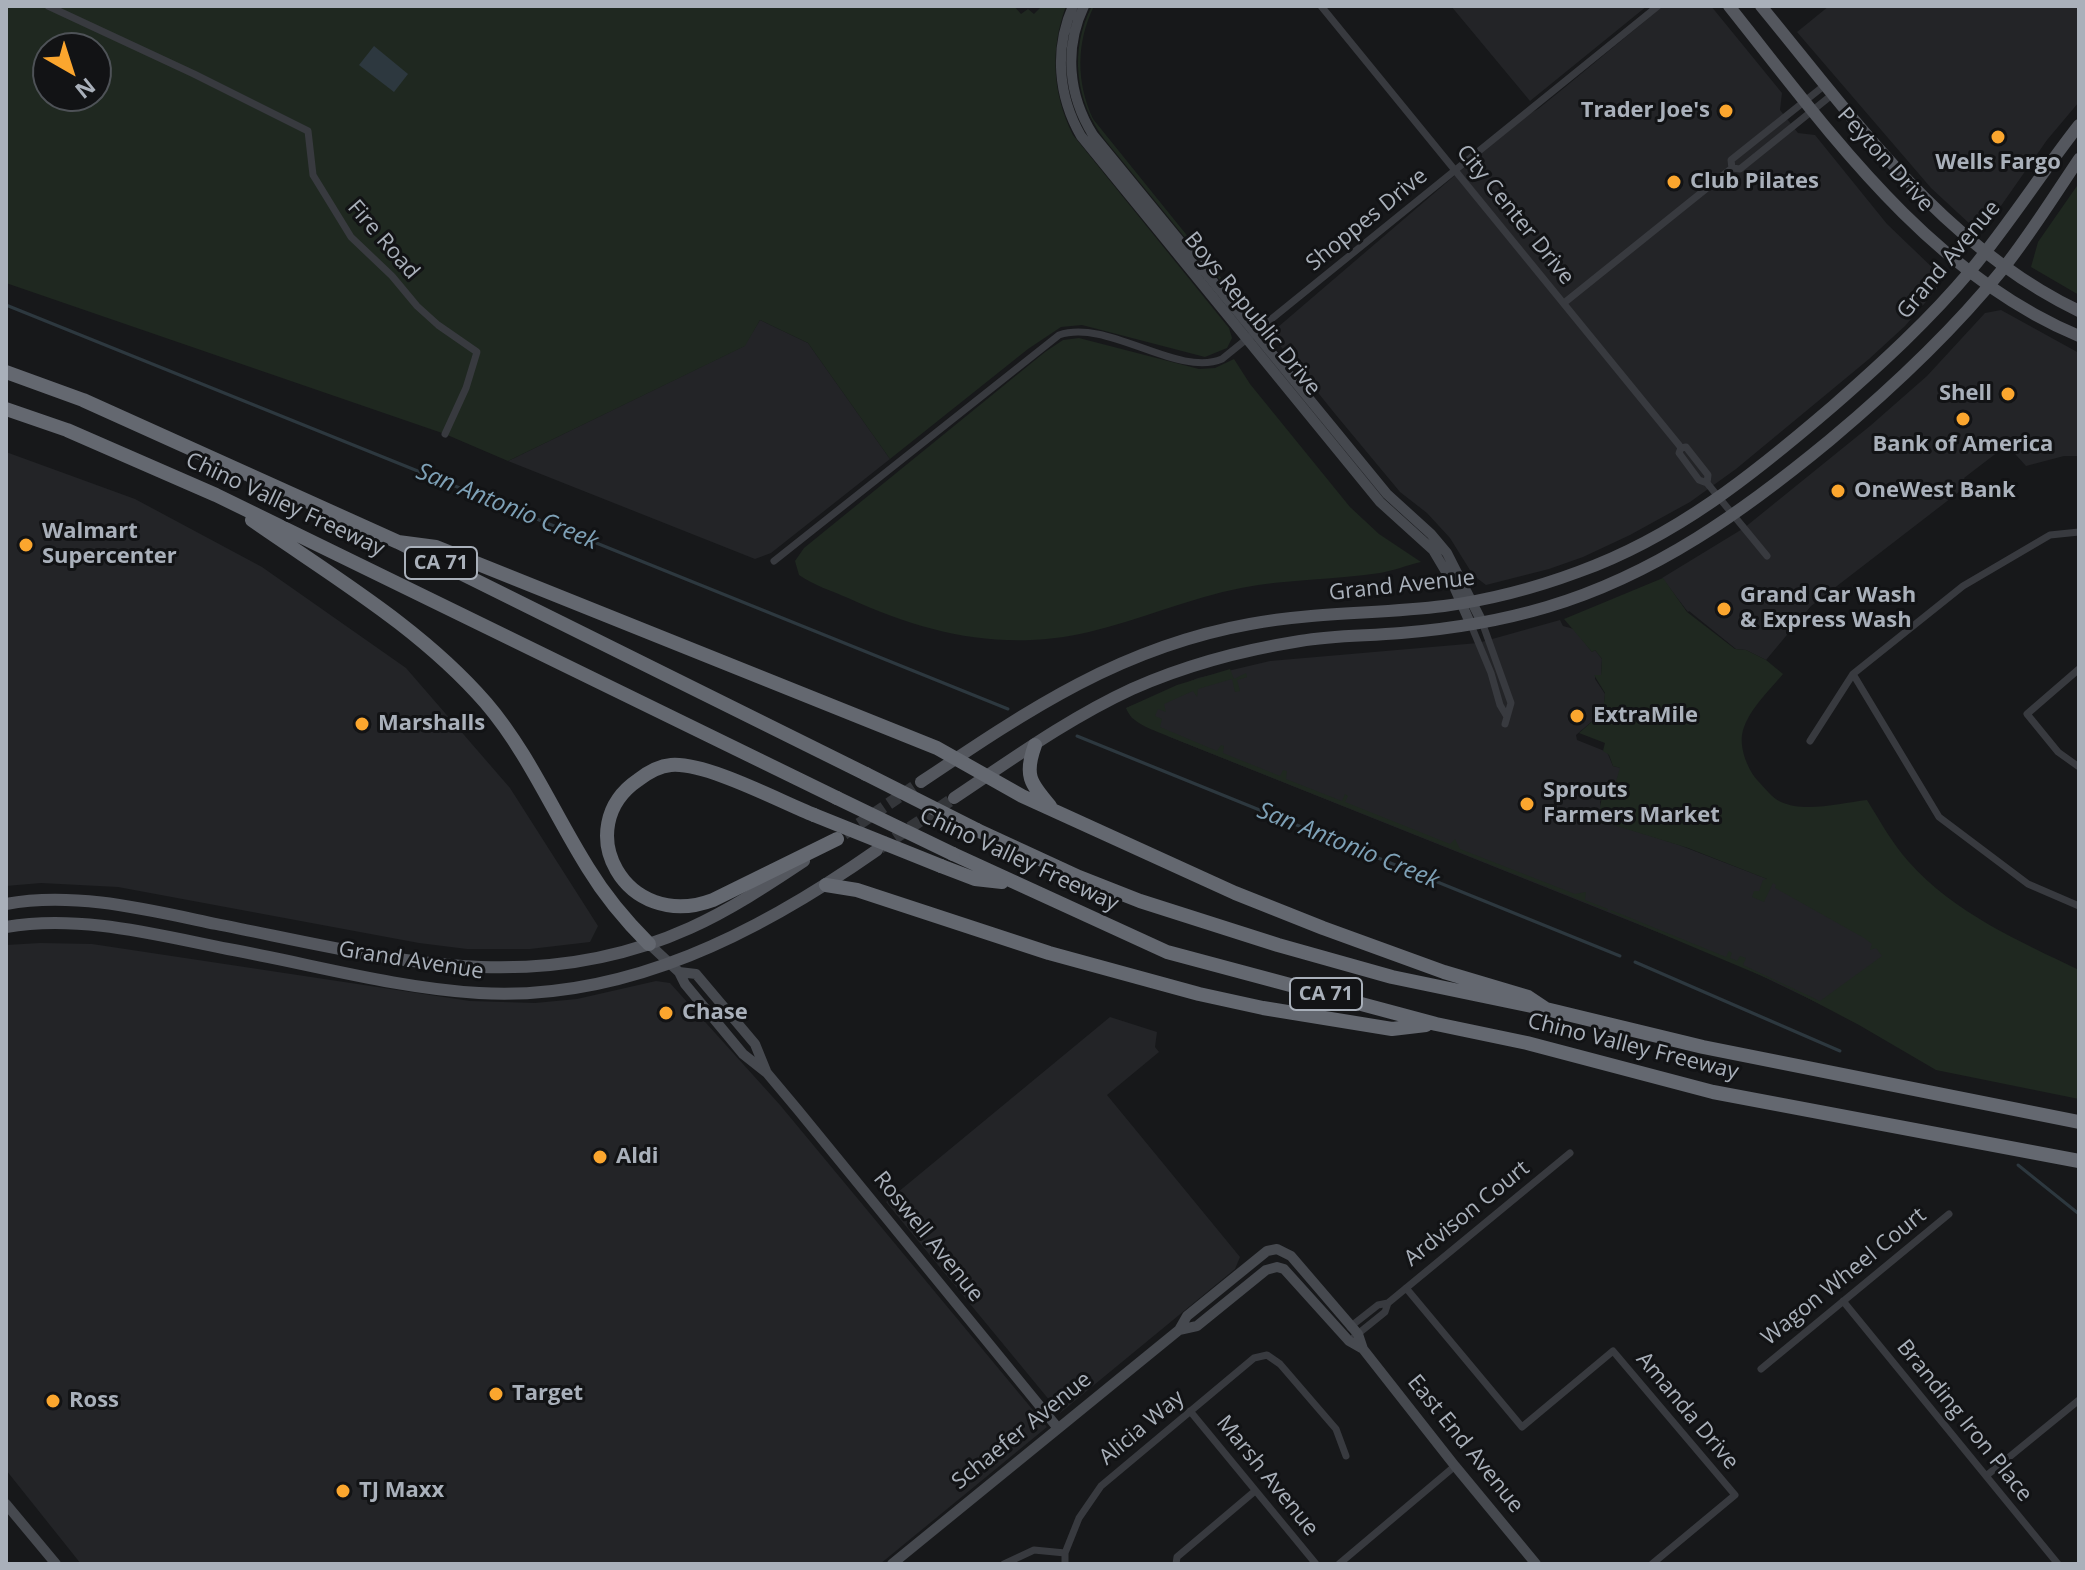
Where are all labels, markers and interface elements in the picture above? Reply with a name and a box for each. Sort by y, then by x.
north arrow [32,32,112,112]
text: N [69,72,102,106]
place label: Trader Joe's [1581,98,1710,124]
marker: Trader Joe's [1717,102,1735,120]
street label: Peyton Drive [1831,103,1939,217]
marker: Wells Fargo [1989,128,2007,146]
street label: City Center Drive [1450,140,1580,290]
place label: Wells Fargo [1935,150,2061,176]
street label: Shoppes Drive [1301,163,1433,277]
place label: Club Pilates [1690,169,1819,195]
marker: Club Pilates [1665,173,1683,191]
street label: Fire Road [341,195,425,285]
street label: Grand Avenue [1892,195,2006,325]
street label: Boys Republic Drive [1178,227,1326,401]
place label: Shell [1939,381,1992,407]
marker: Shell [1999,385,2017,403]
marker: Bank of America [1954,410,1972,428]
place label: Bank of America [1873,432,2053,458]
street label: Chino Valley Freeway [181,447,389,563]
water label: San Antonio Creek [412,457,602,557]
place label: OneWest Bank [1854,478,2016,504]
marker: OneWest Bank [1829,482,1847,500]
place label: Walmart Supercenter [42,519,177,570]
marker: Walmart Supercenter [17,536,35,554]
road number: CA 71 [405,547,477,579]
street label: Grand Avenue [1328,565,1476,607]
place label: Grand Car Wash & Express Wash [1740,583,1916,634]
marker: Grand Car Wash & Express Wash [1715,600,1733,618]
place label: ExtraMile [1593,703,1698,729]
marker: ExtraMile [1568,707,1586,725]
place label: Marshalls [378,711,485,737]
marker: Marshalls [353,715,371,733]
place label: Sprouts Farmers Market [1543,778,1720,830]
marker: Sprouts Farmers Market [1518,795,1536,813]
water label: San Antonio Creek [1253,796,1443,896]
street label: Chino Valley Freeway [915,802,1123,918]
street label: Grand Avenue [337,937,485,985]
road number: CA 71 [1290,978,1362,1010]
place label: Chase [682,1000,748,1026]
marker: Chase [657,1004,675,1022]
street label: Chino Valley Freeway [1525,1008,1741,1086]
place label: Aldi [616,1144,659,1170]
marker: Aldi [591,1148,609,1166]
street label: Ardvison Court [1399,1156,1535,1272]
street label: Roswell Avenue [867,1166,989,1308]
street label: Wagon Wheel Court [1756,1203,1932,1351]
street label: Branding Iron Place [1891,1335,2037,1507]
street label: Amanda Drive [1630,1347,1744,1475]
street label: Schaefer Avenue [947,1367,1097,1495]
street label: East End Avenue [1401,1370,1529,1518]
place label: Target [512,1381,583,1407]
marker: Target [487,1385,505,1403]
street label: Alicia Way [1094,1385,1190,1471]
place label: Ross [69,1388,119,1414]
marker: Ross [44,1392,62,1410]
street label: Marsh Avenue [1210,1410,1324,1542]
place label: TJ Maxx [359,1478,444,1504]
marker: TJ Maxx [334,1482,352,1500]

